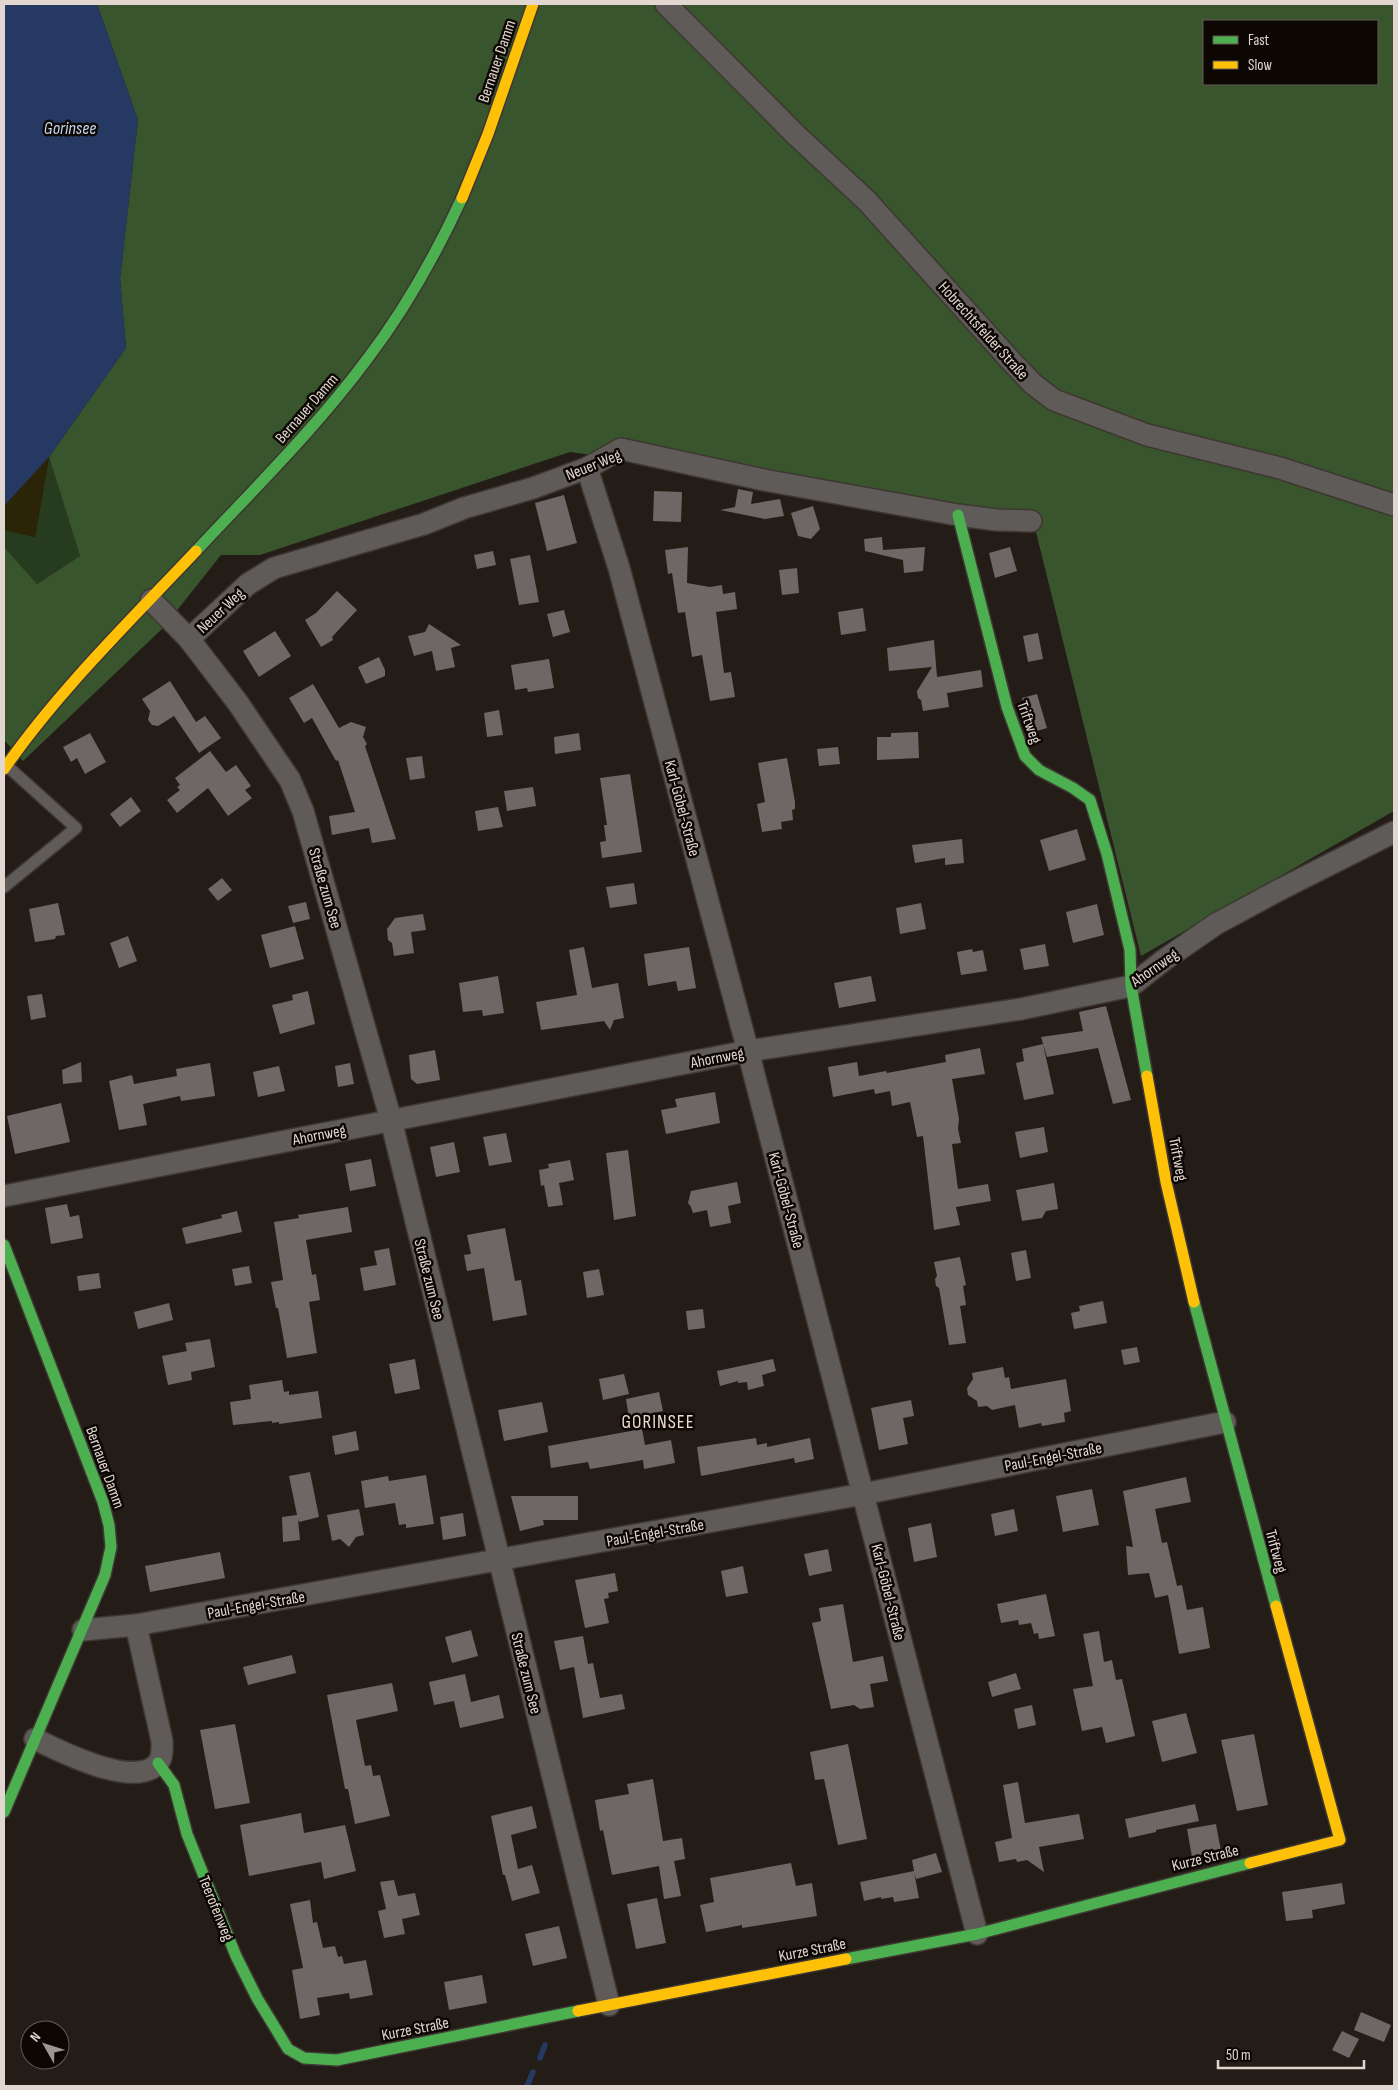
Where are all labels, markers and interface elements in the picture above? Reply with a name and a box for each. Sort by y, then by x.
street label: Bernauer Damm [474,18,520,105]
legend [1203,20,1378,85]
text: Fast [1248,31,1270,50]
text: Slow [1248,56,1272,75]
water label: Gorinsee [44,118,96,139]
street label: Hobrechtsfelder Straße [934,278,1032,384]
street label: Bernauer Damm [272,370,342,448]
street label: Neuer Weg [563,446,624,485]
street label: Neuer Weg [193,584,249,638]
street label: Triftweg [1012,699,1045,746]
street label: Karl-Göbel-Straße [660,758,703,858]
street label: Straße zum See [304,846,345,931]
street label: Ahornweg [1127,945,1182,992]
street label: Ahornweg [688,1044,745,1073]
street label: Ahornweg [290,1121,347,1150]
street label: Triftweg [1164,1136,1191,1183]
street label: Karl-Göbel-Straße [764,1150,807,1250]
street label: Straße zum See [409,1237,448,1322]
district label: GORINSEE [622,1411,694,1434]
street label: Bernauer Damm [81,1424,128,1511]
street label: Paul-Engel-Straße [1003,1439,1103,1476]
street label: Paul-Engel-Straße [605,1516,705,1551]
street label: Triftweg [1261,1528,1290,1575]
street label: Karl-Göbel-Straße [866,1542,909,1643]
street label: Paul-Engel-Straße [206,1588,306,1623]
street label: Straße zum See [506,1631,545,1716]
street label: Kurze Straße [1170,1841,1241,1876]
street label: Teerofenweg [194,1873,237,1944]
street label: Kurze Straße [777,1935,848,1966]
street label: Kurze Straße [380,2014,451,2045]
north arrow [20,2020,70,2070]
text: N [26,2029,44,2045]
scale bar [1218,2038,1364,2070]
text: 50 m [1226,2046,1251,2065]

